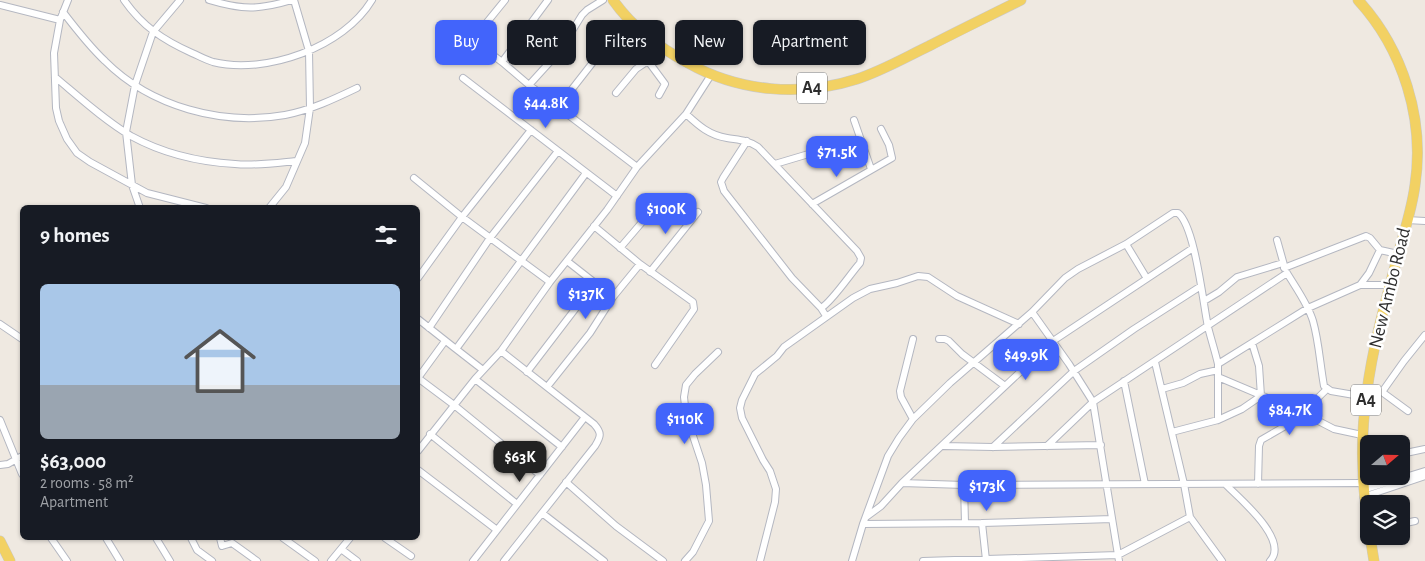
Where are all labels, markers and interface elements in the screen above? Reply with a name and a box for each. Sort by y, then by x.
chip: Buy [435,20,497,65]
chip: Rent [507,20,576,65]
chip: Filters [586,20,665,65]
chip: New [675,20,743,65]
chip: Apartment [753,20,866,65]
road number: A4 [797,73,827,104]
pin: $44.8K [505,86,587,129]
text: $44.8K [524,95,568,111]
pin: $71.5K [796,136,878,178]
text: $71.5K [817,144,857,160]
pin: $100K [631,192,701,235]
text: $100K [647,201,685,217]
icon: filters [372,221,400,249]
text: 9 homes [40,225,110,246]
street label: New Ambo Road [1366,226,1414,350]
pin: $137K [551,278,621,320]
text: $137K [568,286,604,302]
icon: home [175,316,265,406]
pin: $49.9K [985,338,1067,381]
text: $49.9K [1004,347,1048,363]
road number: A4 [1351,384,1381,416]
pin: $84.7K [1249,394,1331,436]
pin: $110K [650,402,720,445]
text: $84.7K [1268,402,1312,418]
text: $110K [667,411,703,427]
north arrow [1360,435,1410,485]
map controls [1360,435,1410,545]
pin: $63K [490,440,550,483]
text: $63K [504,449,536,465]
text: $63,000 [40,451,106,472]
pin: $173K [952,470,1022,512]
text: 2 rooms · 58 m² [40,475,134,491]
text: $173K [969,478,1005,494]
text: Apartment [40,494,108,510]
button: layers [1360,495,1410,545]

